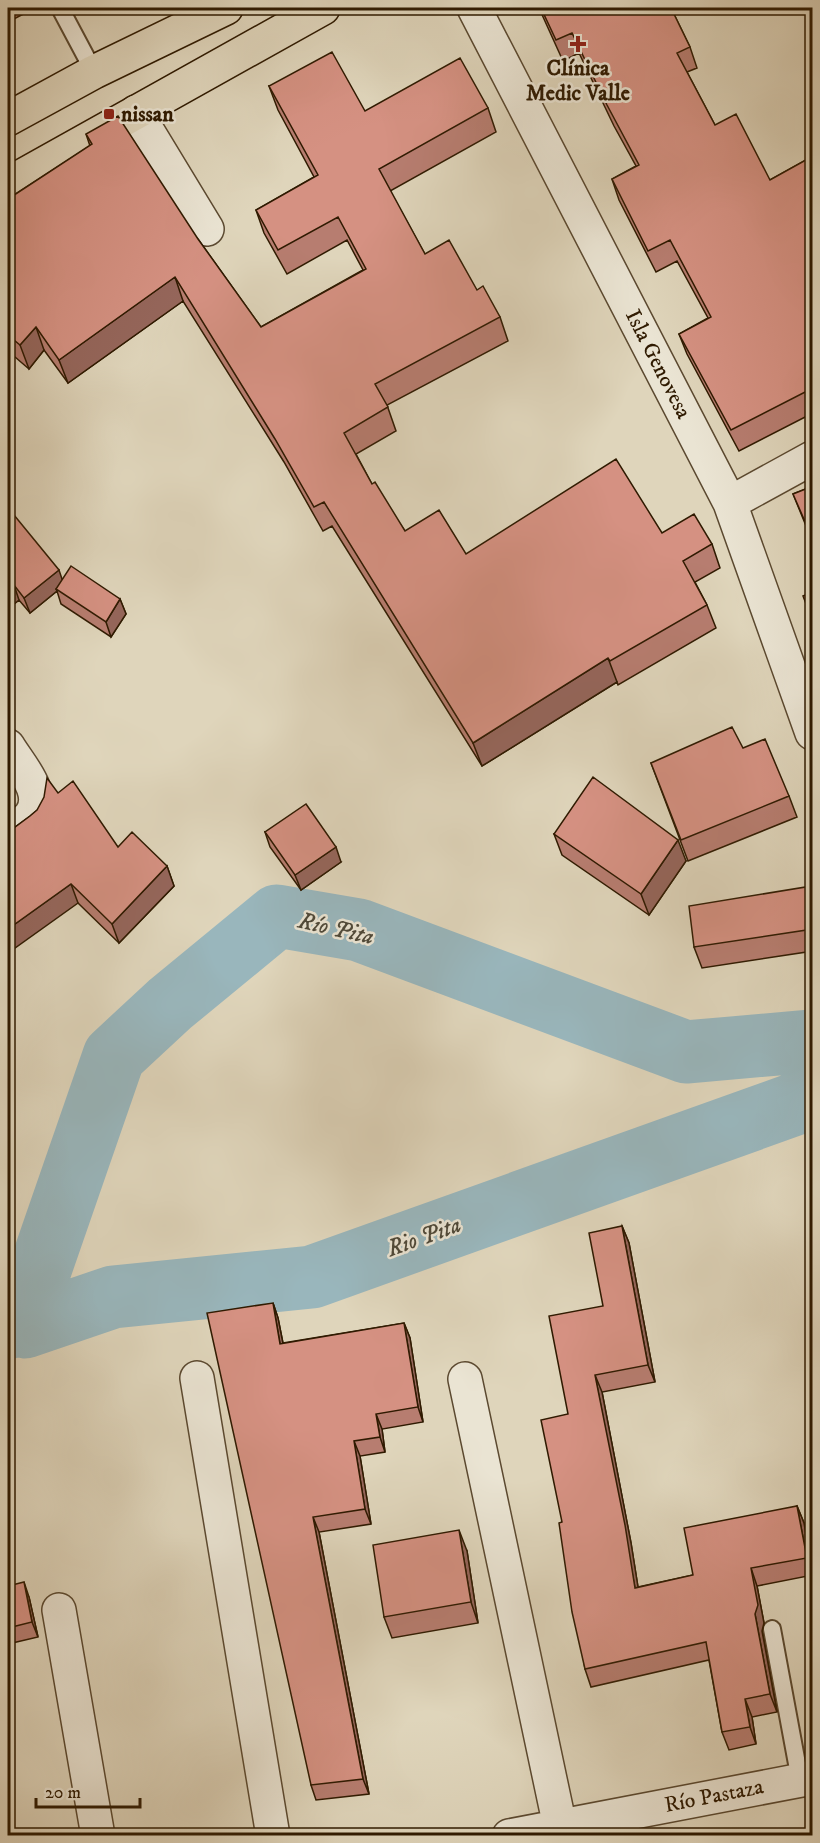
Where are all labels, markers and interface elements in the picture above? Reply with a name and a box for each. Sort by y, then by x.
marker: Clínica Medic Valle [569,35,587,53]
place label: Clínica Medic Valle [526,55,630,107]
place label: nissan [121,101,174,128]
marker: nissan [102,107,116,121]
street label: Isla Genovesa [619,305,697,424]
water label: Río Pita [294,906,377,952]
water label: Rio Pita [382,1210,465,1265]
scale bar [36,1771,140,1809]
street label: Río Pastaza [662,1773,767,1819]
text: 20 m [45,1782,81,1804]

